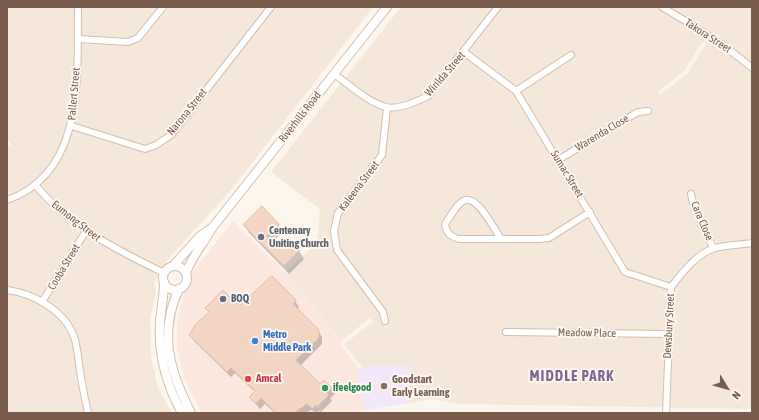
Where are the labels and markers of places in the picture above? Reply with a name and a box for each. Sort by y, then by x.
place label: Centenary Uniting Church [269,224,329,250]
marker: Centenary Uniting Church [256,232,266,242]
place label: BOQ [231,292,249,306]
marker: BOQ [218,294,228,304]
place label: Metro Middle Park [263,328,311,354]
marker: Metro Middle Park [250,336,260,346]
place label: Amcal [256,372,281,386]
place label: Goodstart Early Learning [392,373,449,399]
marker: Amcal [243,374,253,384]
place label: ifeelgood [333,381,371,395]
marker: Goodstart Early Learning [379,381,389,391]
marker: ifeelgood [320,383,330,393]

